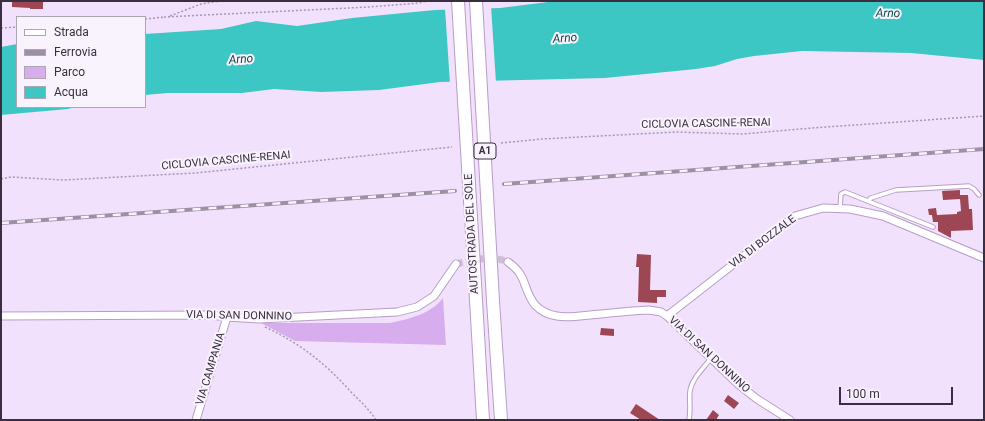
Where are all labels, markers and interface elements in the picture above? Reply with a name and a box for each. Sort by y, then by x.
water label: Arno [876,7,900,21]
legend [16,16,146,108]
text: Strada [54,25,89,39]
water label: Arno [552,31,578,47]
text: Ferrovia [54,45,97,59]
water label: Arno [228,52,254,68]
text: Parco [54,65,85,79]
text: Acqua [54,85,88,99]
street label: CICLOVIA CASCINE-RENAI [641,116,771,132]
road number: A1 [474,143,496,159]
street label: CICLOVIA CASCINE-RENAI [161,149,291,173]
street label: AUTOSTRADA DEL SOLE [462,173,482,295]
street label: VIA DI BOZZALE [727,213,799,271]
street label: VIA DI SAN DONNINO [186,308,292,324]
street label: VIA DI SAN DONNINO [666,314,752,396]
street label: VIA CAMPANIA [194,331,228,407]
scale bar [841,379,955,405]
text: 100 m [846,387,880,401]

